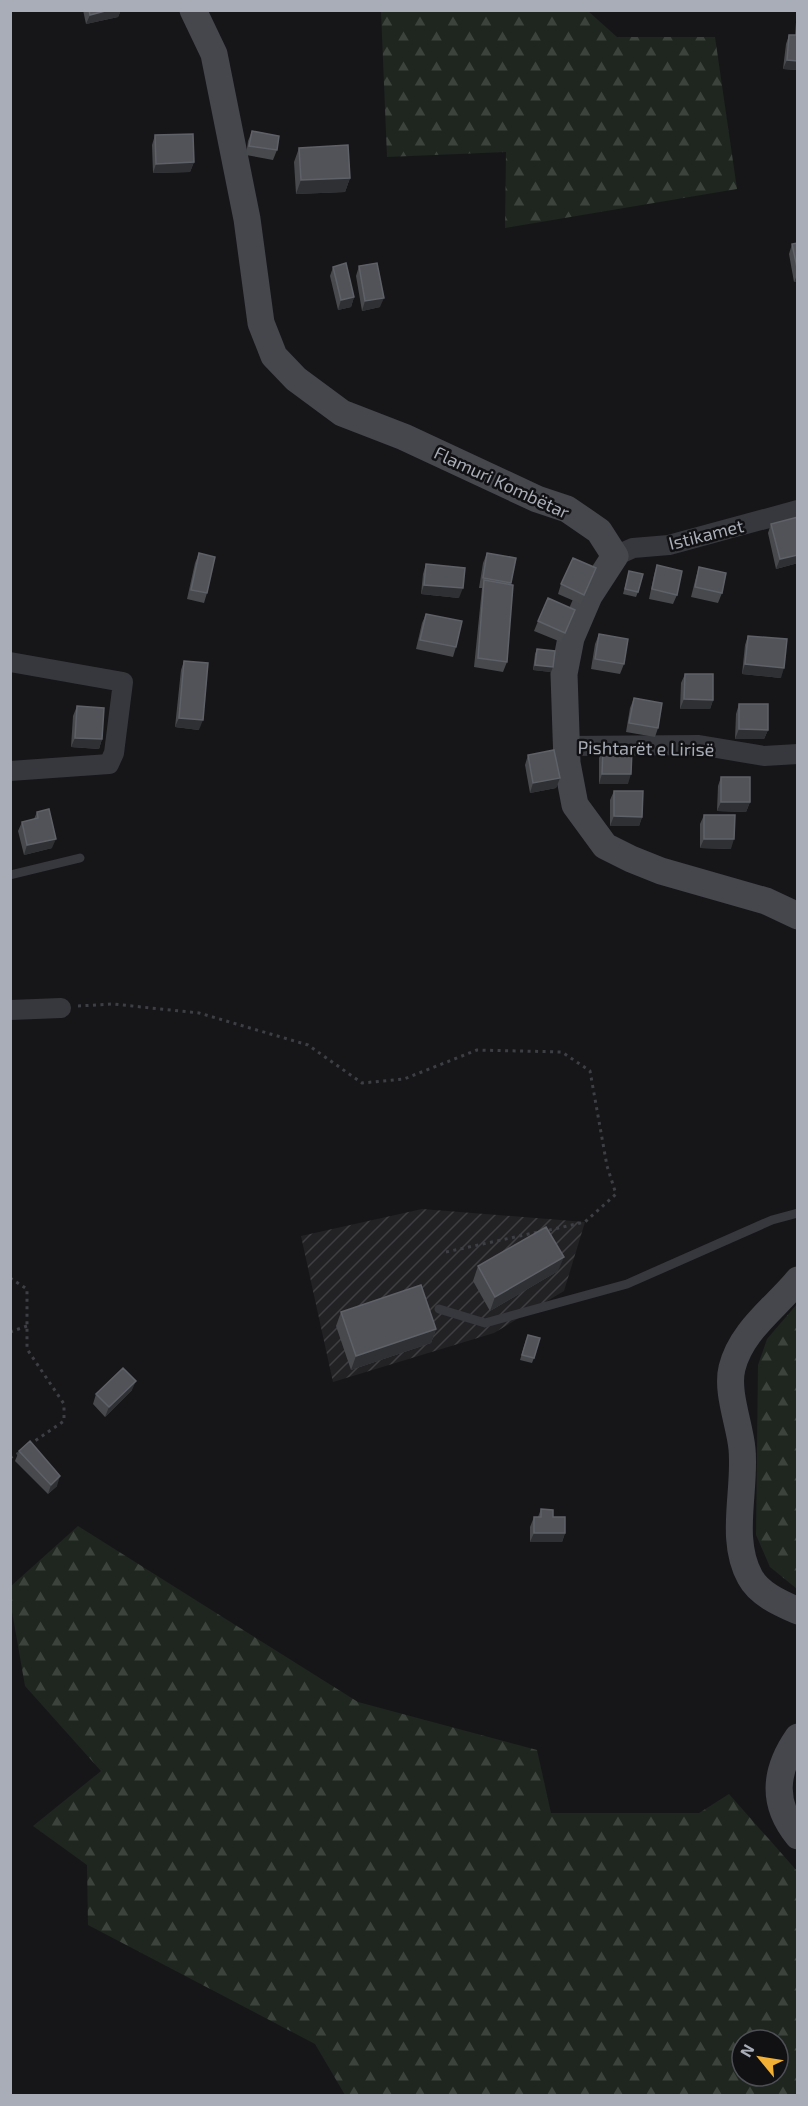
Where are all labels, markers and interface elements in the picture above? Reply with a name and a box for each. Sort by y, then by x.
street label: Flamuri Kombëtar [431,441,573,523]
street label: Istikamet [666,514,746,554]
street label: Pishtarët e Lirisë [577,736,715,760]
north arrow [730,2028,790,2088]
text: N [735,2040,758,2060]

